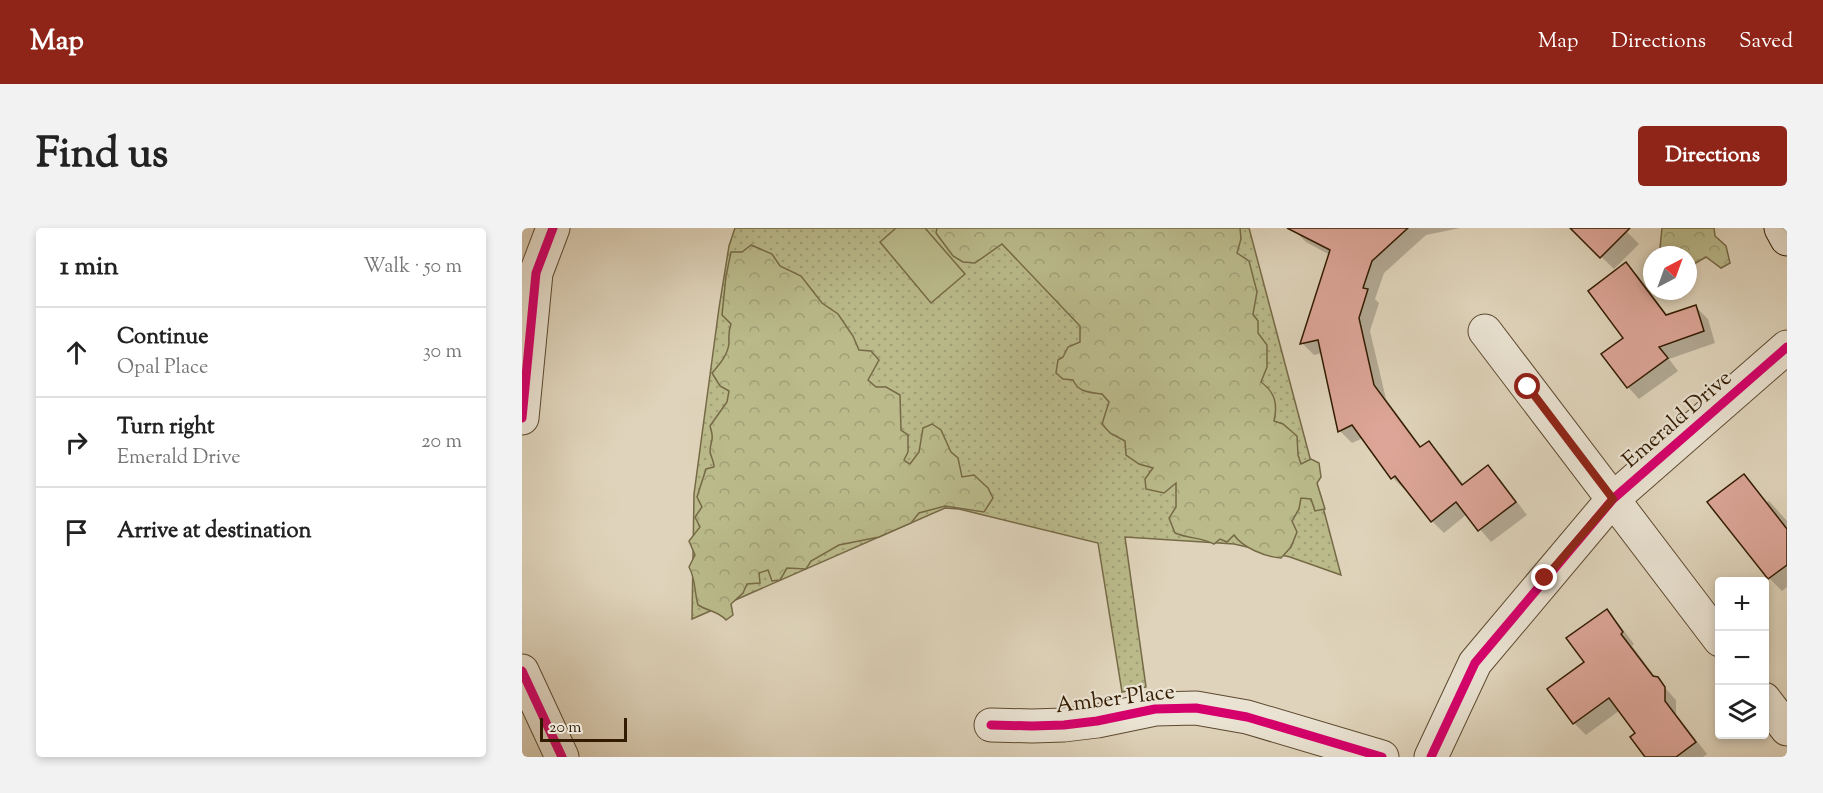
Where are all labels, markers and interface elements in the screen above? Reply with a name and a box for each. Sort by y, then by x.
text: Map [30,22,84,62]
text: Map [1538,27,1578,57]
text: Directions [1611,27,1706,57]
text: Saved [1739,27,1793,57]
text: Find us [36,126,168,186]
button: Directions [1638,126,1787,186]
north arrow [1643,246,1697,300]
text: 1 min [60,249,119,286]
text: Walk · 50 m [363,253,462,282]
text: Continue [117,322,208,354]
icon: ahead [60,336,93,369]
text: 30 m [423,338,462,367]
text: Opal Place [117,354,208,383]
street label: Emerald Drive [1616,364,1740,477]
route start [1514,373,1540,399]
text: Turn right [117,412,214,444]
icon: right [60,426,93,459]
text: 20 m [421,428,462,457]
text: Emerald Drive [117,444,241,473]
icon: arrive [60,516,93,549]
text: Arrive at destination [117,516,312,548]
route end [1531,564,1557,590]
map controls [1715,577,1769,739]
button: + [1715,577,1769,631]
button: − [1715,631,1769,685]
street label: Amber Place [1054,677,1177,723]
button: layers [1715,685,1769,739]
scale bar [540,715,627,742]
text: 20 m [549,717,582,740]

